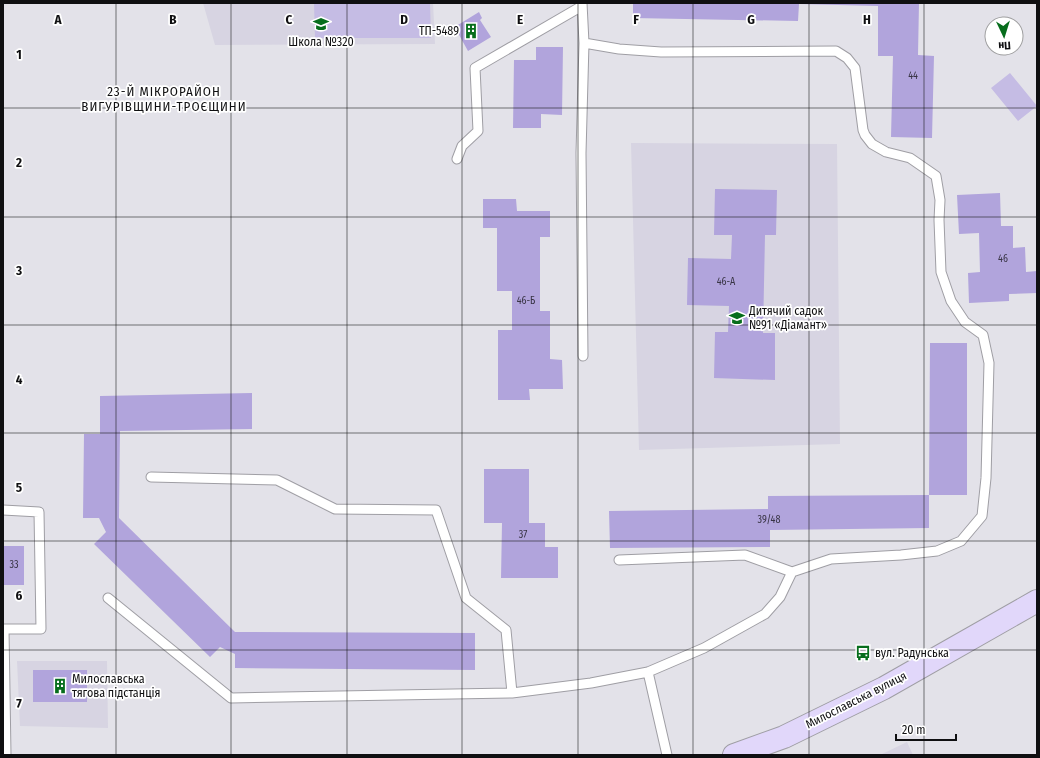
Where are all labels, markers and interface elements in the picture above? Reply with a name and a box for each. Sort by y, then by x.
text: A [53,12,62,27]
text: B [169,12,177,27]
text: C [286,12,293,27]
text: D [400,12,408,27]
text: E [517,12,523,27]
text: F [633,12,639,27]
text: G [747,12,755,27]
text: H [863,12,871,27]
school or university icon: Школа №320 [312,15,330,33]
north arrow [984,16,1024,56]
building icon: ТП-5489 [462,22,480,40]
place label: ТП-5489 [419,24,459,38]
place label: Школа №320 [288,35,354,49]
text: Пн [998,39,1011,52]
text: 1 [16,47,22,62]
house number: 44 [908,70,918,82]
district label: 23-Й МІКРОРАЙОН ВИГУРІВЩИНИ-ТРОЄЩИНИ [81,84,247,114]
text: 2 [15,155,22,170]
house number: 46 [998,253,1008,265]
text: 3 [15,263,22,278]
house number: 46-А [717,276,736,288]
house number: 46-Б [517,295,535,307]
place label: Дитячий садок №91 «Діамант» [748,304,827,332]
school or university icon: Дитячий садок №91 «Діамант» [728,309,746,327]
text: 4 [16,372,23,387]
text: 5 [16,480,22,495]
house number: 39/48 [758,514,780,526]
house number: 37 [519,529,527,541]
house number: 33 [9,559,19,571]
text: 6 [16,588,23,603]
bus stop icon: вул. Радунська [854,644,872,662]
place label: вул. Радунська [875,646,949,660]
street label: Милославська вулиця [803,668,909,732]
place label: Милославська тягова пiдстанцiя [72,672,160,700]
building icon: Милославська тягова пiдстанцiя [51,677,69,695]
text: 7 [16,696,22,711]
scale bar [896,716,956,742]
text: 20 m [902,723,926,737]

